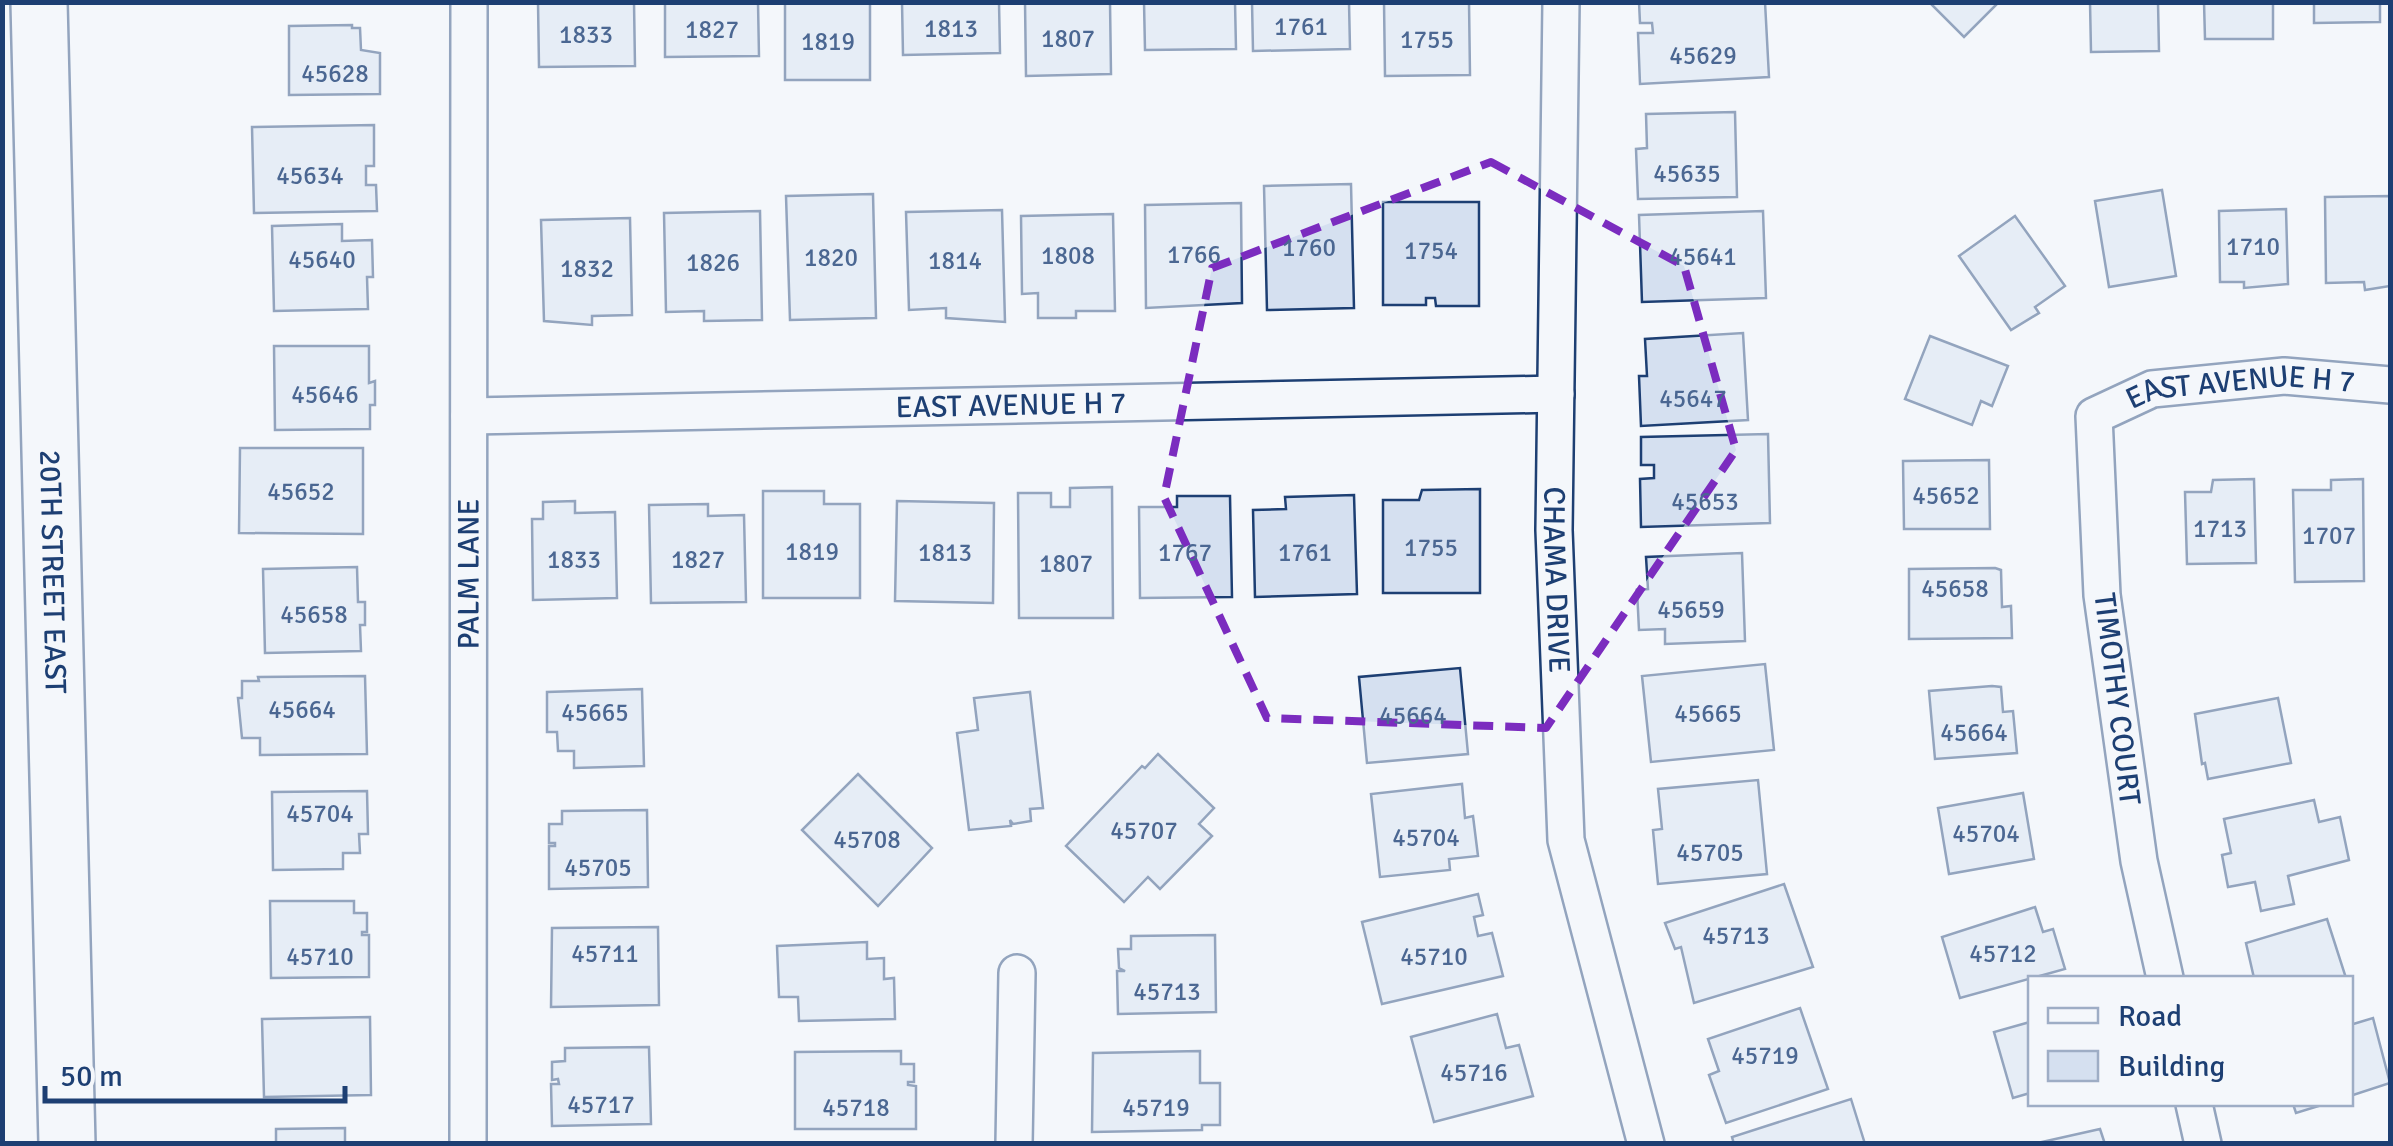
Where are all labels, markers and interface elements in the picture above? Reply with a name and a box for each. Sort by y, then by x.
house number: 1761 [1274,11,1328,42]
house number: 1813 [924,13,978,44]
house number: 1827 [685,14,739,45]
house number: 1833 [559,19,613,50]
house number: 1807 [1041,23,1095,54]
house number: 1755 [1400,24,1454,55]
house number: 1819 [801,26,855,57]
house number: 45629 [1669,40,1737,71]
house number: 45628 [301,58,369,89]
house number: 45635 [1653,158,1721,189]
house number: 45634 [276,160,344,191]
house number: 1710 [2226,231,2280,262]
house number: 1760 [1282,232,1336,263]
house number: 1754 [1404,235,1458,266]
house number: 1766 [1167,239,1221,270]
house number: 1808 [1041,240,1095,271]
house number: 45641 [1669,241,1737,272]
house number: 1820 [804,242,858,273]
house number: 45640 [288,244,356,275]
house number: 1814 [928,245,982,276]
house number: 1826 [686,247,740,278]
house number: 1832 [560,253,614,284]
street label: EAST AVENUE H 7 [2120,357,2356,417]
house number: 45646 [291,379,359,410]
house number: 45647 [1659,383,1727,414]
street label: EAST AVENUE H 7 [895,384,1127,426]
street label: 20TH STREET EAST [31,449,74,694]
house number: 45652 [267,476,335,507]
house number: 45652 [1912,480,1980,511]
street label: CHAMA DRIVE [1535,486,1578,674]
house number: 45653 [1671,486,1739,517]
street label: PALM LANE [450,499,487,649]
house number: 1713 [2193,513,2247,544]
house number: 1707 [2302,520,2356,551]
house number: 1755 [1404,532,1458,563]
house number: 1819 [785,536,839,567]
house number: 1813 [918,537,972,568]
house number: 1767 [1158,537,1212,568]
house number: 1761 [1278,537,1332,568]
house number: 1833 [547,544,601,575]
house number: 1827 [671,544,725,575]
house number: 1807 [1039,548,1093,579]
house number: 45658 [1921,573,1989,604]
street label: TIMOTHY COURT [2086,591,2148,807]
house number: 45659 [1657,594,1725,625]
house number: 45658 [280,599,348,630]
house number: 45664 [268,694,336,725]
house number: 45665 [561,697,629,728]
house number: 45665 [1674,698,1742,729]
house number: 45664 [1379,700,1447,731]
house number: 45664 [1940,717,2008,748]
house number: 45704 [286,798,354,829]
house number: 45707 [1110,815,1178,846]
house number: 45704 [1952,818,2020,849]
house number: 45704 [1392,822,1460,853]
house number: 45708 [833,824,901,855]
house number: 45705 [1676,837,1744,868]
house number: 45705 [564,852,632,883]
house number: 45713 [1702,920,1770,951]
house number: 45711 [571,938,639,969]
house number: 45712 [1969,938,2037,969]
house number: 45710 [286,941,354,972]
house number: 45710 [1400,941,1468,972]
house number: 45713 [1133,976,1201,1007]
legend [2028,976,2353,1106]
text: Road [2118,998,2182,1035]
house number: 45719 [1731,1040,1799,1071]
scale bar [45,1041,345,1103]
text: Building [2118,1048,2225,1085]
house number: 45716 [1440,1057,1508,1088]
text: 50 m [60,1058,123,1095]
house number: 45717 [567,1089,635,1120]
house number: 45718 [822,1092,890,1123]
house number: 45719 [1122,1092,1190,1123]

